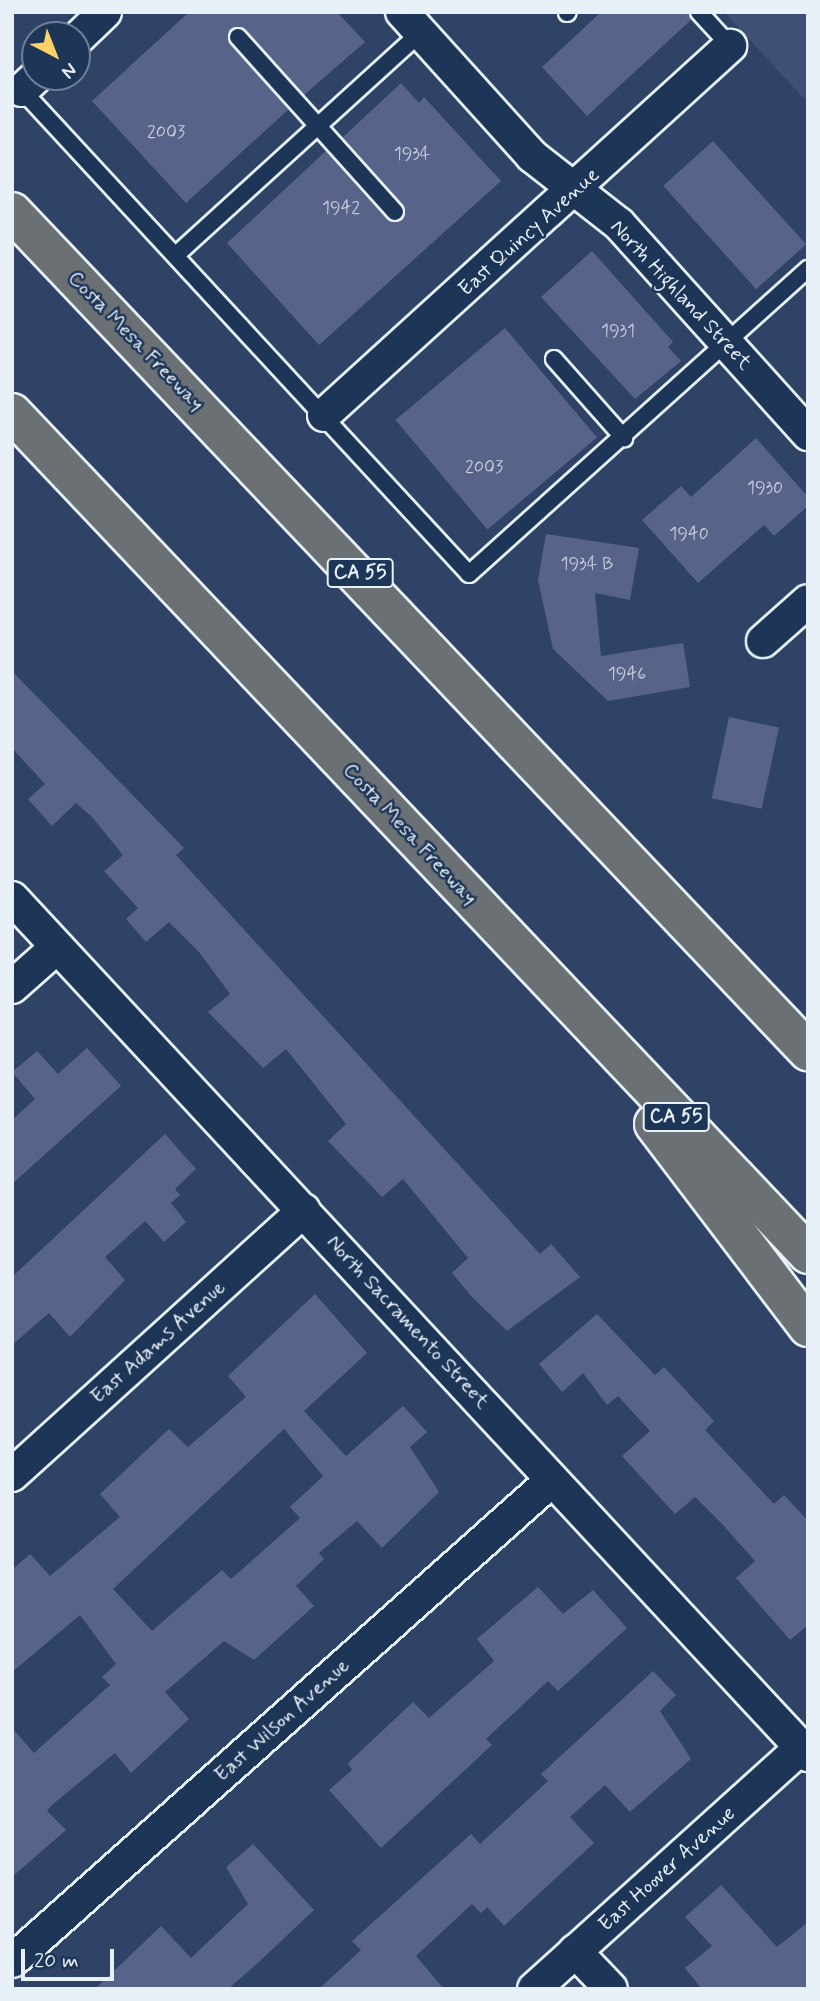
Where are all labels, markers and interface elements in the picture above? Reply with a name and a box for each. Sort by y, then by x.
north arrow [21,21,91,91]
text: N [56,57,82,84]
house number: 2003 [147,121,185,143]
house number: 1934 [394,143,430,165]
street label: East Quincy Avenue [456,164,602,300]
house number: 1942 [322,197,360,219]
street label: North Highland Street [605,215,757,375]
street label: Costa Mesa Freeway [62,265,210,417]
house number: 1931 [601,320,635,342]
house number: 2003 [465,456,503,478]
house number: 1930 [747,477,783,499]
house number: 1940 [669,523,709,545]
house number: 1934 B [561,553,613,575]
road number: CA 55 [325,558,395,588]
house number: 1946 [608,663,646,685]
street label: Costa Mesa Freeway [337,757,483,911]
road number: CA 55 [641,1102,711,1133]
street label: North Sacramento Street [321,1230,495,1414]
street label: East Adams Avenue [84,1274,232,1410]
street label: East Wilson Avenue [210,1654,354,1786]
street label: East Hoover Avenue [595,1802,739,1936]
scale bar [24,1934,117,1978]
text: 20 m [34,1947,79,1975]

